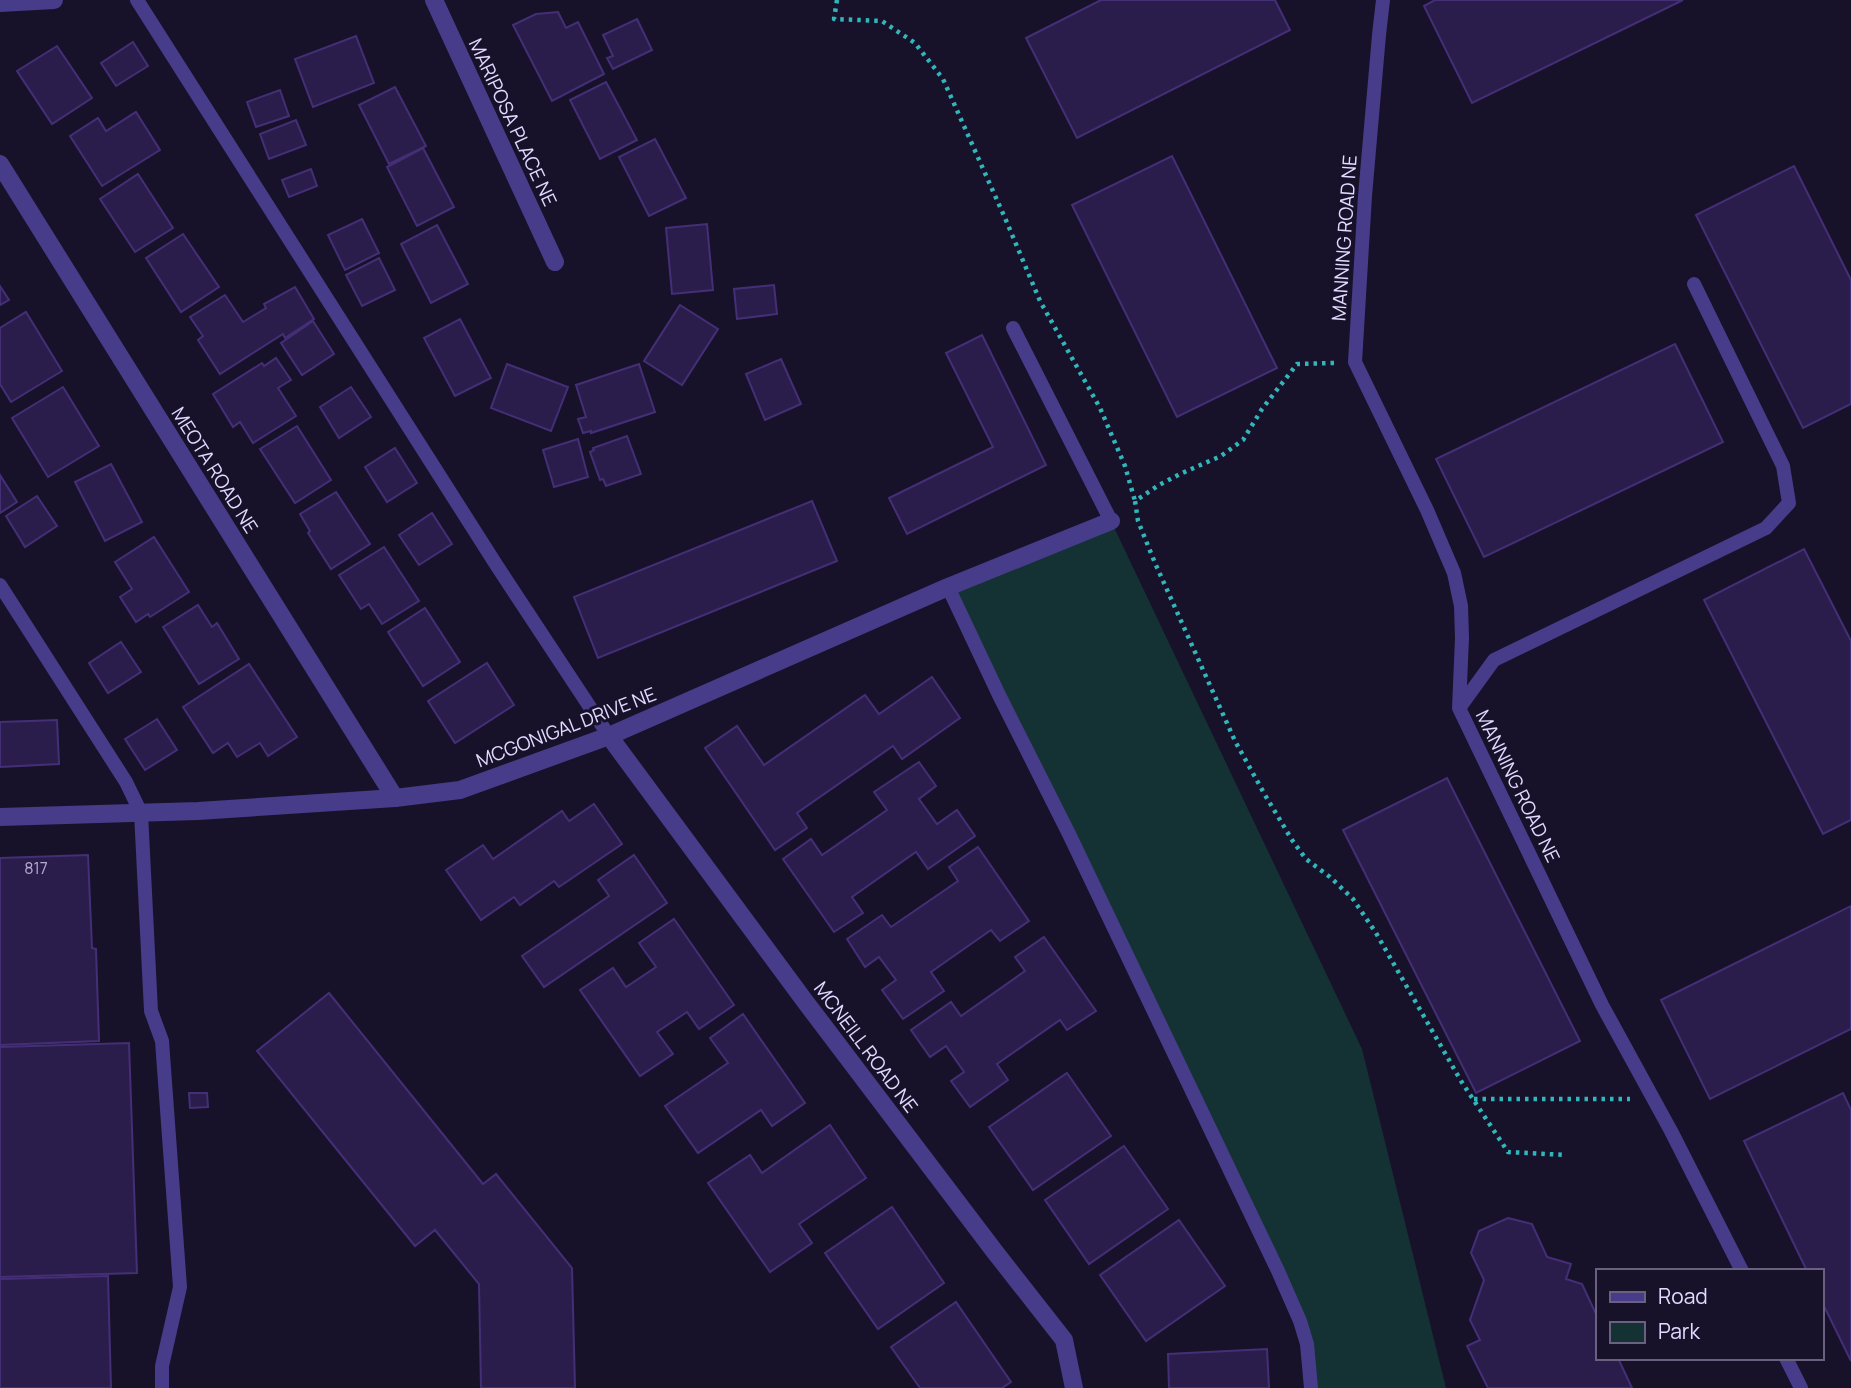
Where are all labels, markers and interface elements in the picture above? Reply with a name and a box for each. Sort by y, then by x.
street label: MARIPOSA PLACE NE [463,34,563,210]
street label: MANNING ROAD NE [1325,154,1363,322]
street label: MEOTA ROAD NE [166,402,264,538]
street label: MCGONIGAL DRIVE NE [472,681,660,773]
street label: MANNING ROAD NE [1470,706,1566,866]
house number: 817 [24,857,48,879]
street label: MCNEILL ROAD NE [808,976,924,1118]
legend [1596,1269,1823,1360]
text: Road [1658,1282,1708,1310]
text: Park [1658,1317,1700,1345]

